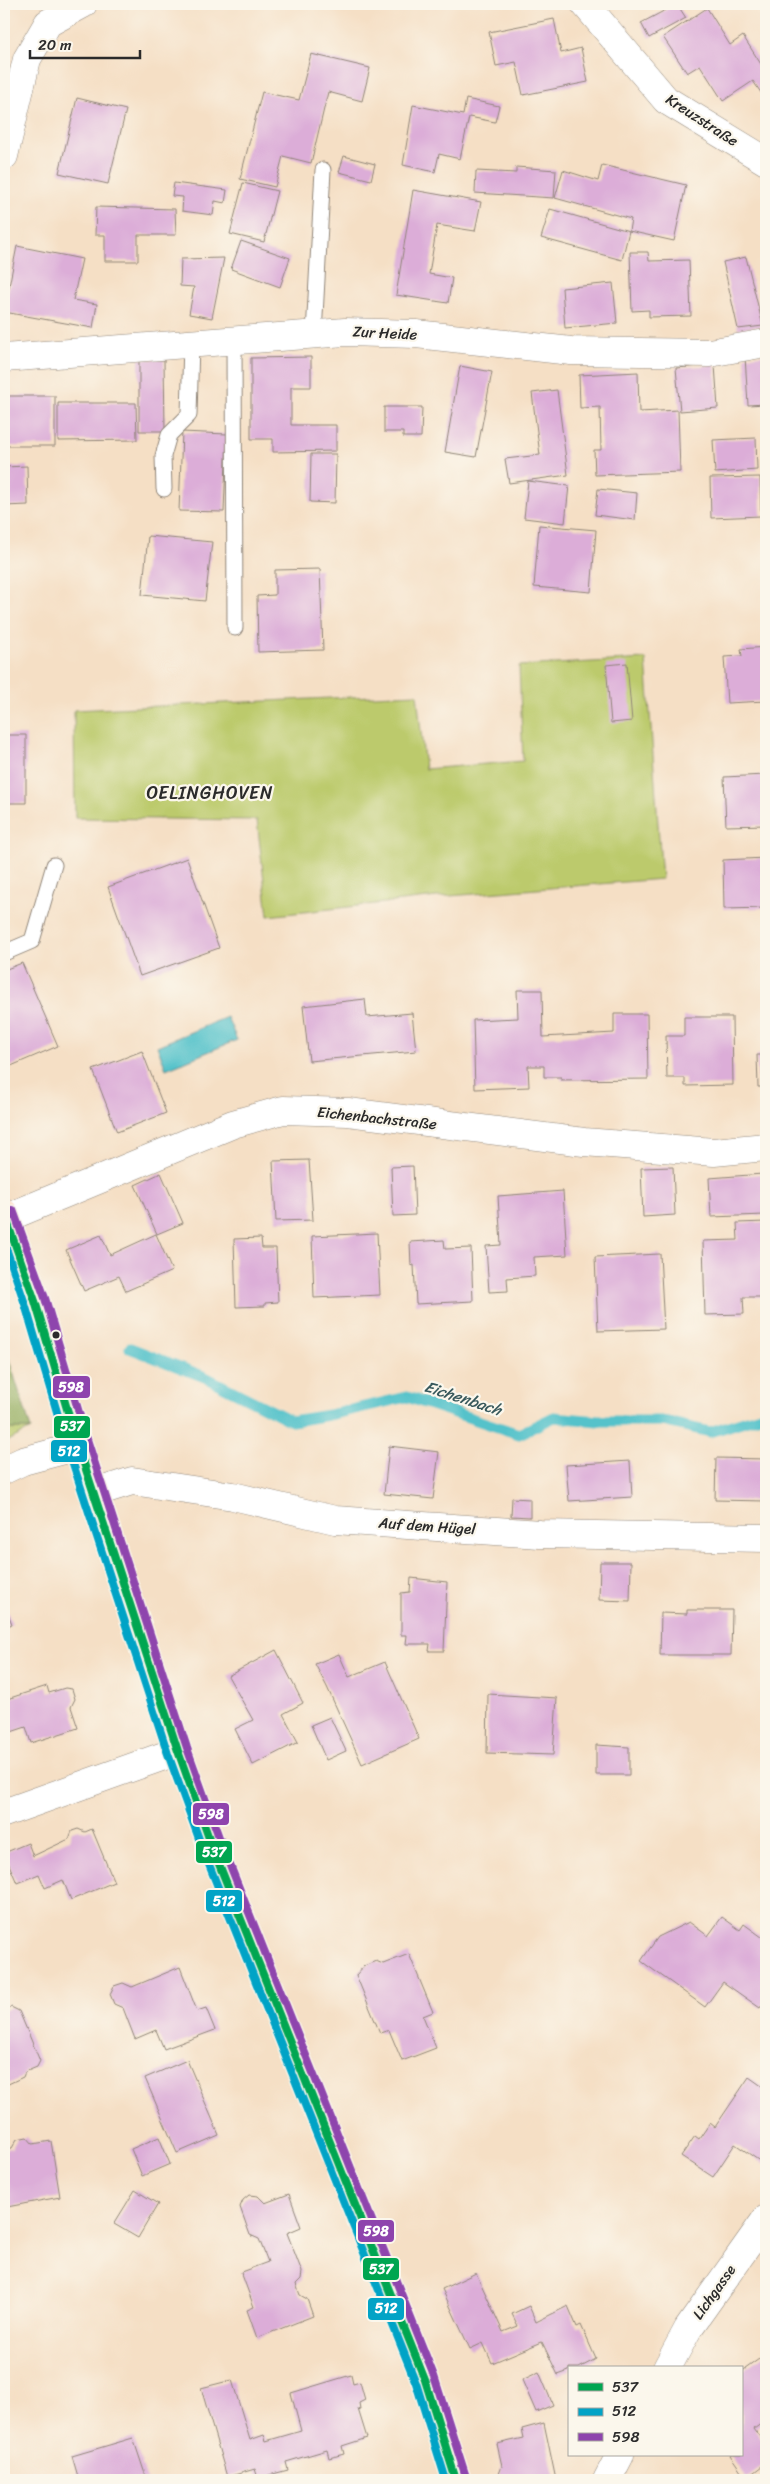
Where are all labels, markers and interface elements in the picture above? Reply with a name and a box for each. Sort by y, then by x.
scale bar [30,28,140,60]
text: 20 m [38,32,72,58]
street label: Kreuzstraße [660,87,744,154]
street label: Zur Heide [352,318,418,348]
district label: OELINGHOVEN [146,777,274,809]
street label: Eichenbachstraße [316,1099,438,1137]
unlabelled marker [51,1330,61,1340]
water label: Eichenbach [421,1372,507,1425]
line badge: 598 [52,1375,91,1399]
text: 598 [58,1375,84,1400]
text: 537 [60,1414,85,1439]
line badge: 537 [53,1415,91,1439]
line badge: 512 [50,1439,88,1463]
text: 512 [58,1439,81,1464]
street label: Auf dem Hügel [377,1510,477,1542]
line badge: 598 [192,1802,230,1826]
text: 598 [198,1802,224,1827]
line badge: 537 [195,1840,233,1864]
text: 537 [202,1840,227,1865]
line badge: 512 [205,1889,243,1913]
text: 512 [213,1889,236,1914]
line badge: 598 [357,2219,395,2243]
text: 598 [363,2219,389,2244]
line badge: 537 [362,2257,400,2281]
text: 537 [369,2257,394,2282]
street label: Lichgasse [685,2259,743,2325]
text: 512 [375,2296,398,2321]
line badge: 512 [367,2297,405,2321]
legend [568,2366,742,2456]
text: 537 [612,2374,639,2400]
text: 512 [612,2398,637,2424]
text: 598 [612,2424,639,2450]

